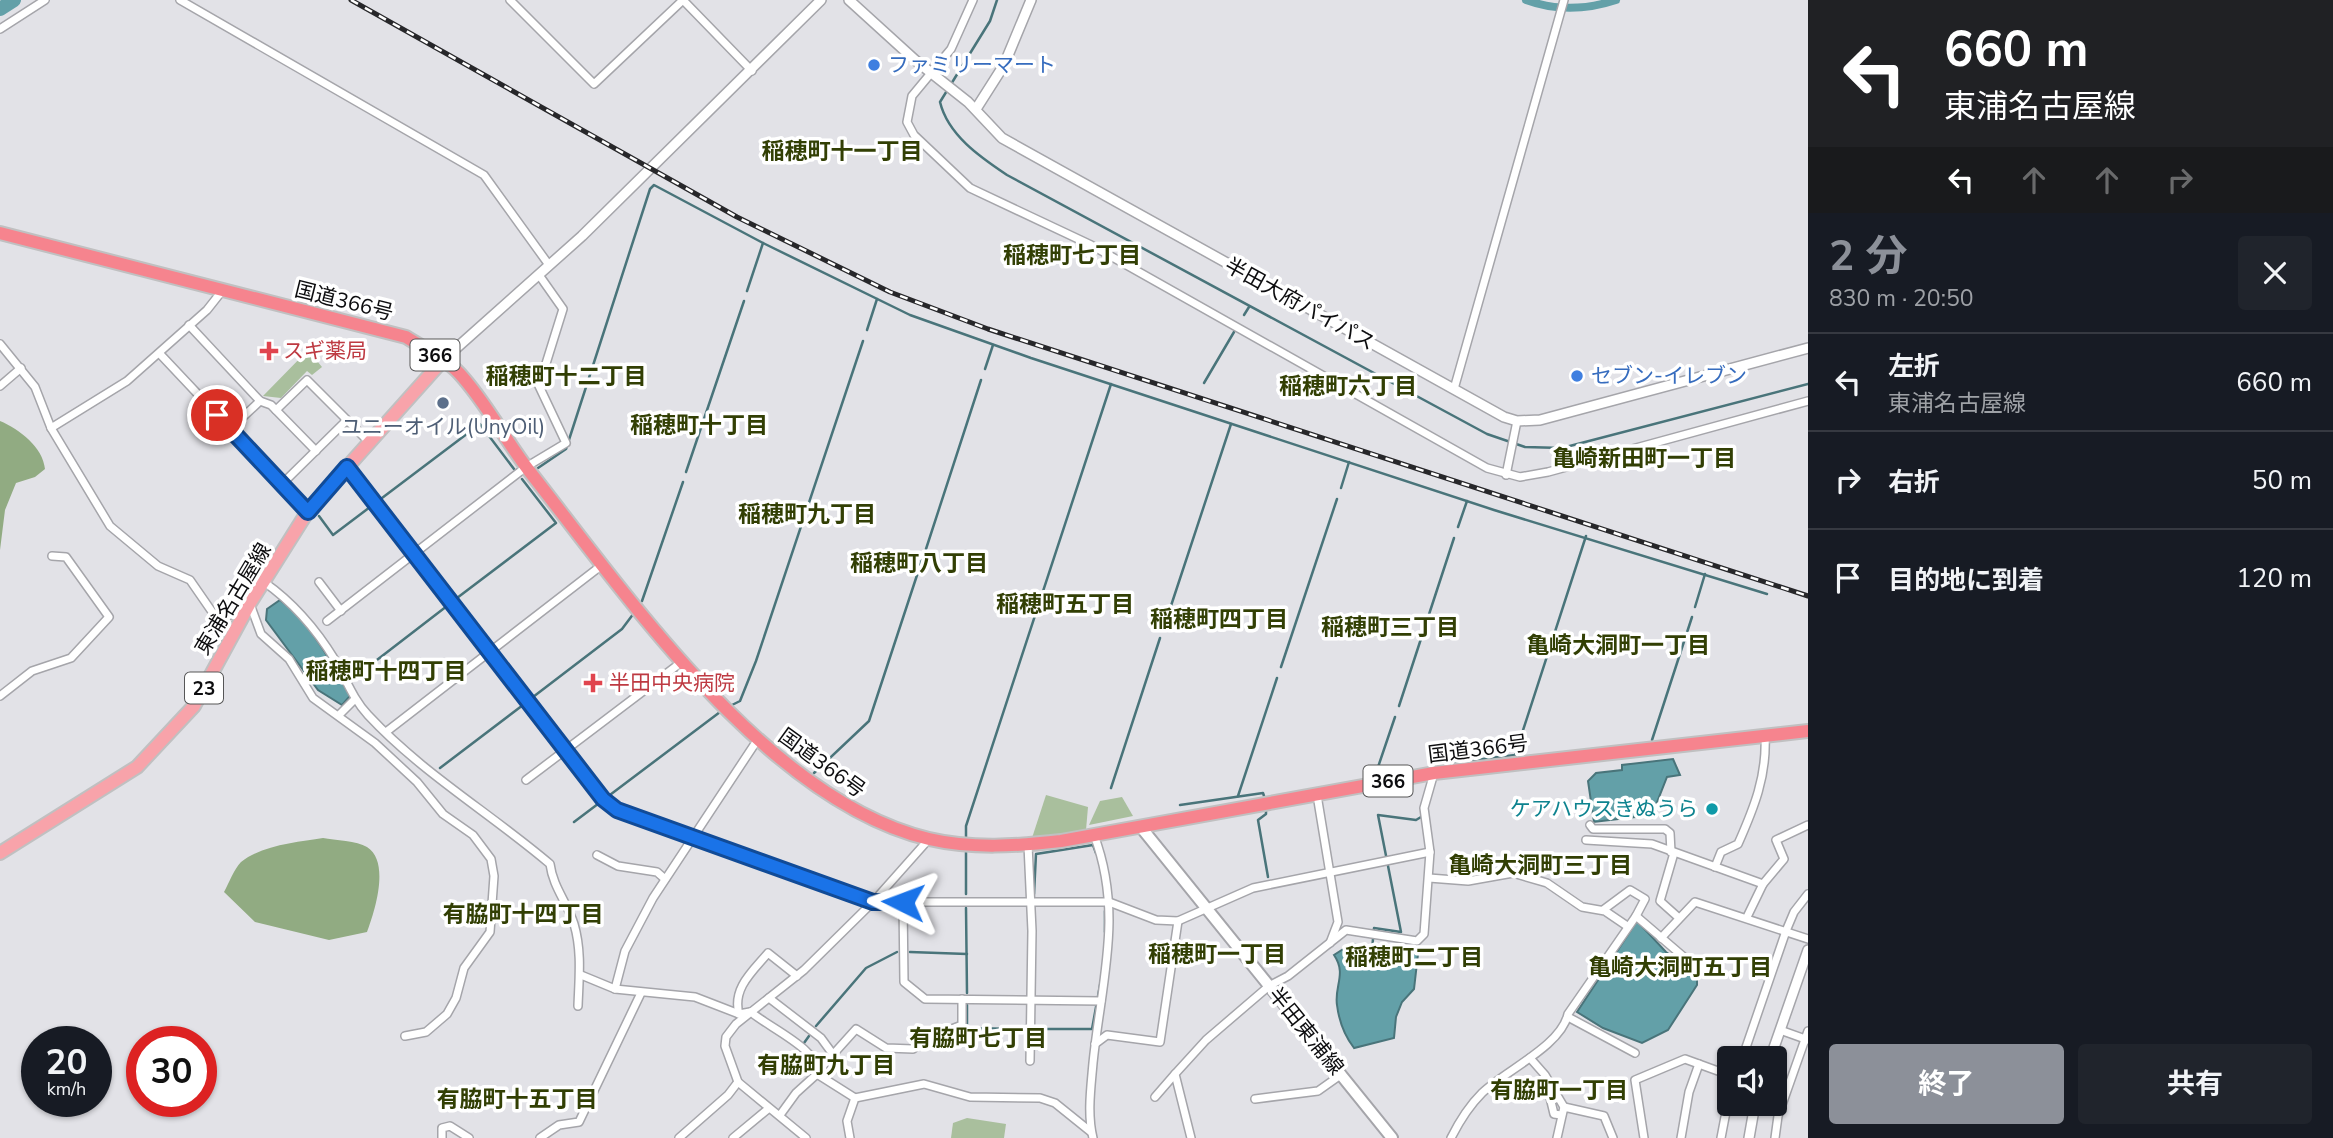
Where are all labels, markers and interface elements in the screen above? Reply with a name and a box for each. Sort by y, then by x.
text: 660 m [1944,16,2088,83]
icon: left [1829,28,1920,119]
place label: ファミリーマート [888,51,1056,79]
marker: ファミリーマート [866,57,882,73]
text: 東浦名古屋線 [1944,85,2136,128]
district label: 稲穂町十一丁目 [762,136,923,167]
icon: left [1942,161,1980,199]
icon: ahead [2015,161,2053,199]
icon: ahead [2088,161,2126,199]
icon: right [2161,161,2199,199]
text: 2 分 [1829,228,1908,285]
button: close [2238,236,2312,310]
district label: 稲穂町七丁目 [1003,240,1141,271]
street label: 半田大府パイパス [1220,251,1380,357]
street label: 国道366号 [292,275,396,327]
text: 830 m · 20:50 [1829,283,1974,314]
place label: スギ薬局 [283,337,367,365]
road number: 366 [410,340,460,370]
marker: スギ薬局 [261,343,277,359]
text: 左折 [1888,349,1940,384]
district label: 稲穂町十二丁目 [486,361,647,392]
place label: セブン-イレブン [1591,362,1747,390]
icon: left [1829,363,1867,401]
text: 660 m [2236,365,2312,400]
marker: セブン-イレブン [1569,368,1585,384]
district label: 稲穂町六丁目 [1279,371,1417,402]
pin [187,385,247,445]
text: 東浦名古屋線 [1888,388,2026,419]
marker: ユニーオイル(UnyOil) [435,395,451,411]
icon: arrive [198,396,236,434]
district label: 稲穂町十丁目 [630,410,768,441]
place label: ユニーオイル(UnyOil) [341,413,545,441]
district label: 亀崎新田町一丁目 [1552,443,1736,474]
icon: right [1829,461,1867,499]
text: 50 m [2252,463,2312,498]
text: 右折 [1888,465,1940,500]
district label: 稲穂町九丁目 [738,499,876,530]
street label: 東浦名古屋線 [189,538,277,660]
district label: 稲穂町八丁目 [850,548,988,579]
icon: arrive [1829,559,1867,597]
text: 120 m [2236,561,2312,596]
text: 目的地に到着 [1888,563,2044,598]
district label: 稲穂町五丁目 [996,589,1134,620]
district label: 稲穂町四丁目 [1150,604,1288,635]
district label: 稲穂町三丁目 [1321,612,1459,643]
district label: 亀崎大洞町一丁目 [1526,630,1710,661]
district label: 稲穂町十四丁目 [306,656,467,687]
place label: 半田中央病院 [609,669,735,697]
road number: 23 [185,673,223,704]
marker: 半田中央病院 [583,673,603,693]
street label: 国道366号 [773,722,871,804]
street label: 国道366号 [1426,729,1530,769]
road number: 366 [1364,766,1412,796]
place label: ケアハウスきぬうら [1510,795,1698,823]
marker: ケアハウスきぬうら [1704,801,1720,817]
district label: 亀崎大洞町三丁目 [1448,850,1632,881]
position arrow [866,865,940,939]
district label: 有脇町十四丁目 [443,899,604,930]
district label: 稲穂町一丁目 [1148,939,1286,970]
district label: 稲穂町二丁目 [1345,942,1483,973]
district label: 亀崎大洞町五丁目 [1588,952,1772,983]
street label: 半田東浦線 [1262,981,1350,1081]
district label: 有脇町七丁目 [909,1023,1047,1054]
speed limit sign: 30 [126,1026,217,1117]
text: 20 [45,1039,88,1086]
button: 終了 [1829,1044,2064,1124]
button: 共有 [2078,1044,2312,1124]
map controls [1717,1046,1787,1116]
button: sound [1717,1046,1787,1116]
district label: 有脇町九丁目 [757,1050,895,1081]
district label: 有脇町一丁目 [1490,1075,1628,1106]
text: km/h [47,1077,86,1101]
district label: 有脇町十五丁目 [437,1084,598,1115]

